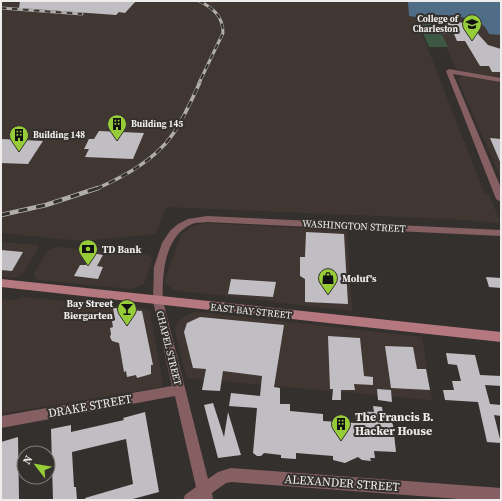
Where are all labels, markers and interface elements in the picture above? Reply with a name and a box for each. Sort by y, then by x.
place label: College of Charleston [413,13,460,35]
school or university icon: College of Charleston [461,13,483,41]
building icon: Building 145 [106,113,128,141]
place label: Building 145 [131,118,183,130]
building icon: Building 148 [8,124,30,152]
place label: Building 148 [33,129,85,141]
street label: WASHINGTON STREET [302,217,406,235]
bank icon: TD Bank [77,238,99,266]
place label: TD Bank [102,243,141,256]
shop icon: Moluf's [317,267,339,295]
place label: Moluf's [342,272,377,285]
place label: Bay Street Biergarten [63,297,113,322]
bar icon: Bay Street Biergarten [116,298,138,326]
street label: EAST BAY STREET [210,300,292,322]
street label: CHAPEL STREET [153,309,185,387]
street label: DRAKE STREET [47,391,134,421]
place label: The Francis B. Hacker House [355,409,434,439]
building icon: The Francis B. Hacker House [330,413,352,441]
north arrow [16,445,56,485]
text: N [19,453,36,467]
street label: ALEXANDER STREET [284,471,401,495]

